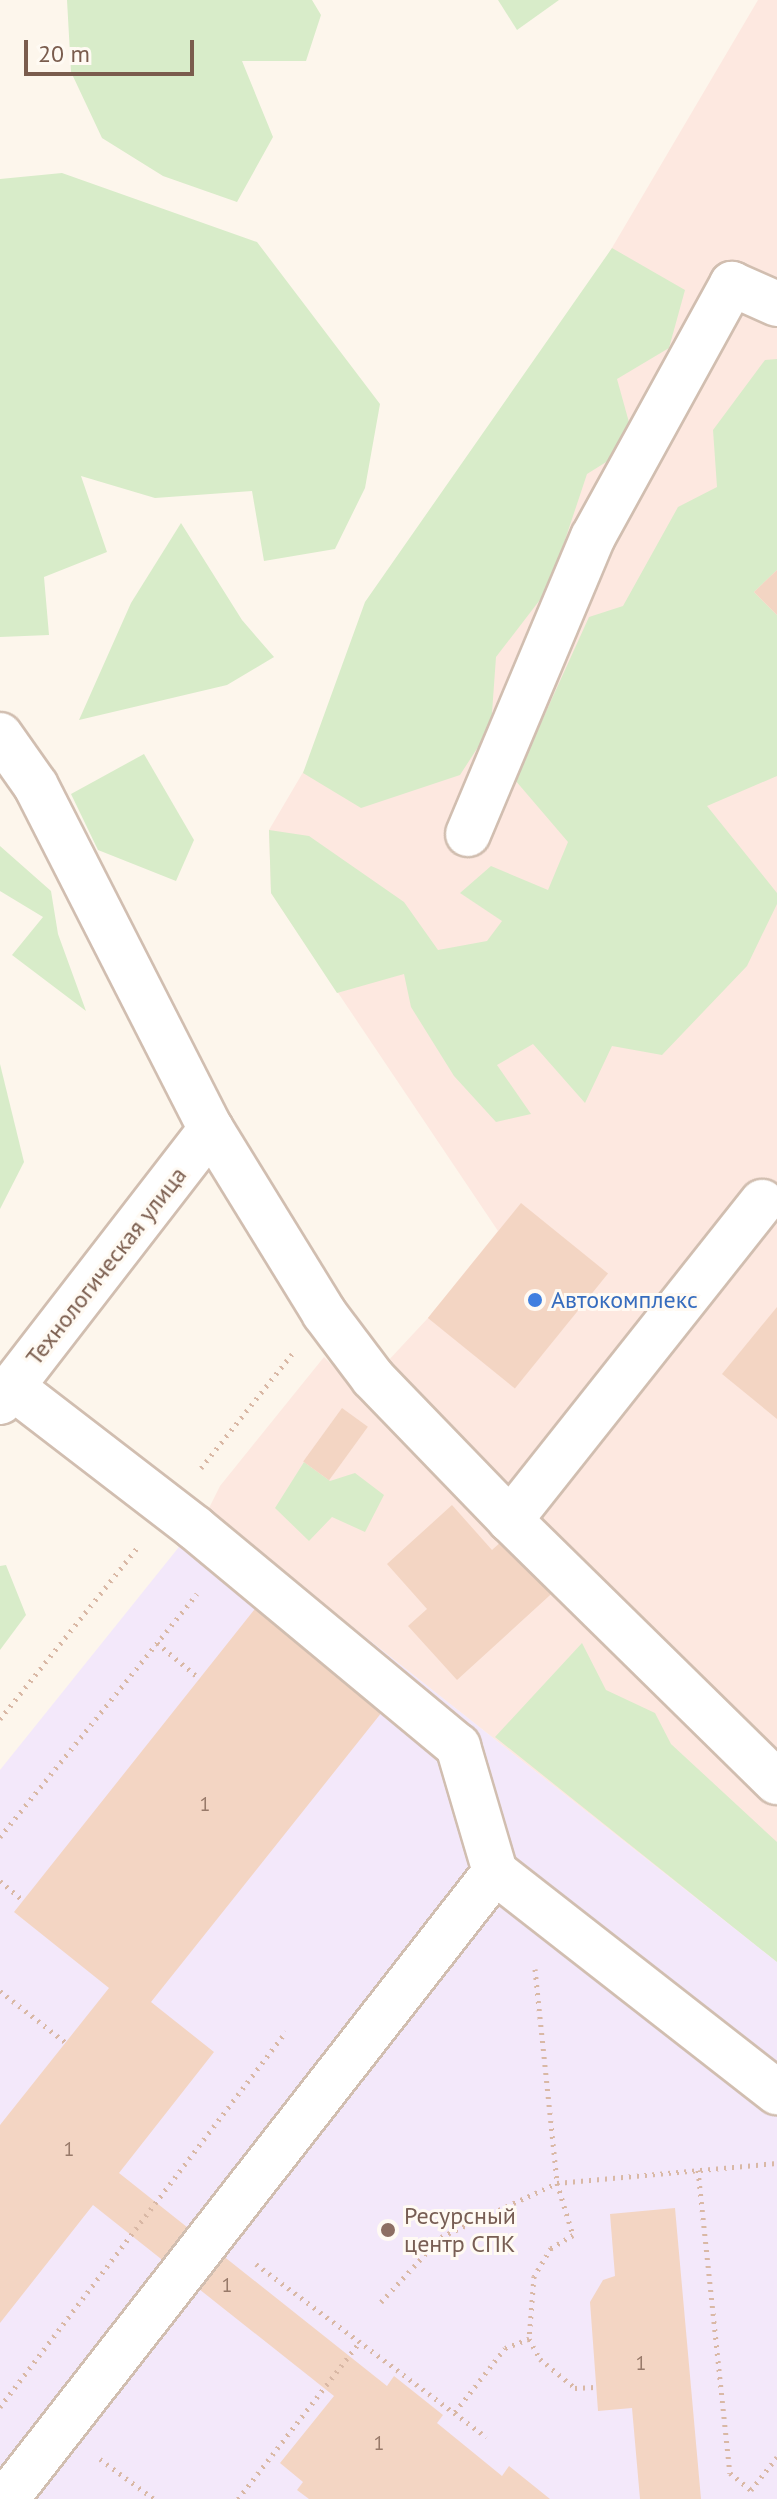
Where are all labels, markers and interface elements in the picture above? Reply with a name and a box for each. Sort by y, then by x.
scale bar [28,24,198,74]
text: 20 m [38,38,90,69]
street label: Технологическая улица [20,1161,192,1371]
place label: Автокомплекс [551,1286,698,1314]
marker: Автокомплекс [526,1291,544,1309]
house number: 1 [200,1792,210,1816]
house number: 1 [64,2137,74,2161]
place label: Ресурсный центр СПК [404,2202,516,2258]
marker: Ресурсный центр СПК [379,2221,397,2239]
house number: 1 [222,2273,232,2297]
house number: 1 [636,2351,646,2375]
house number: 1 [374,2431,384,2455]

